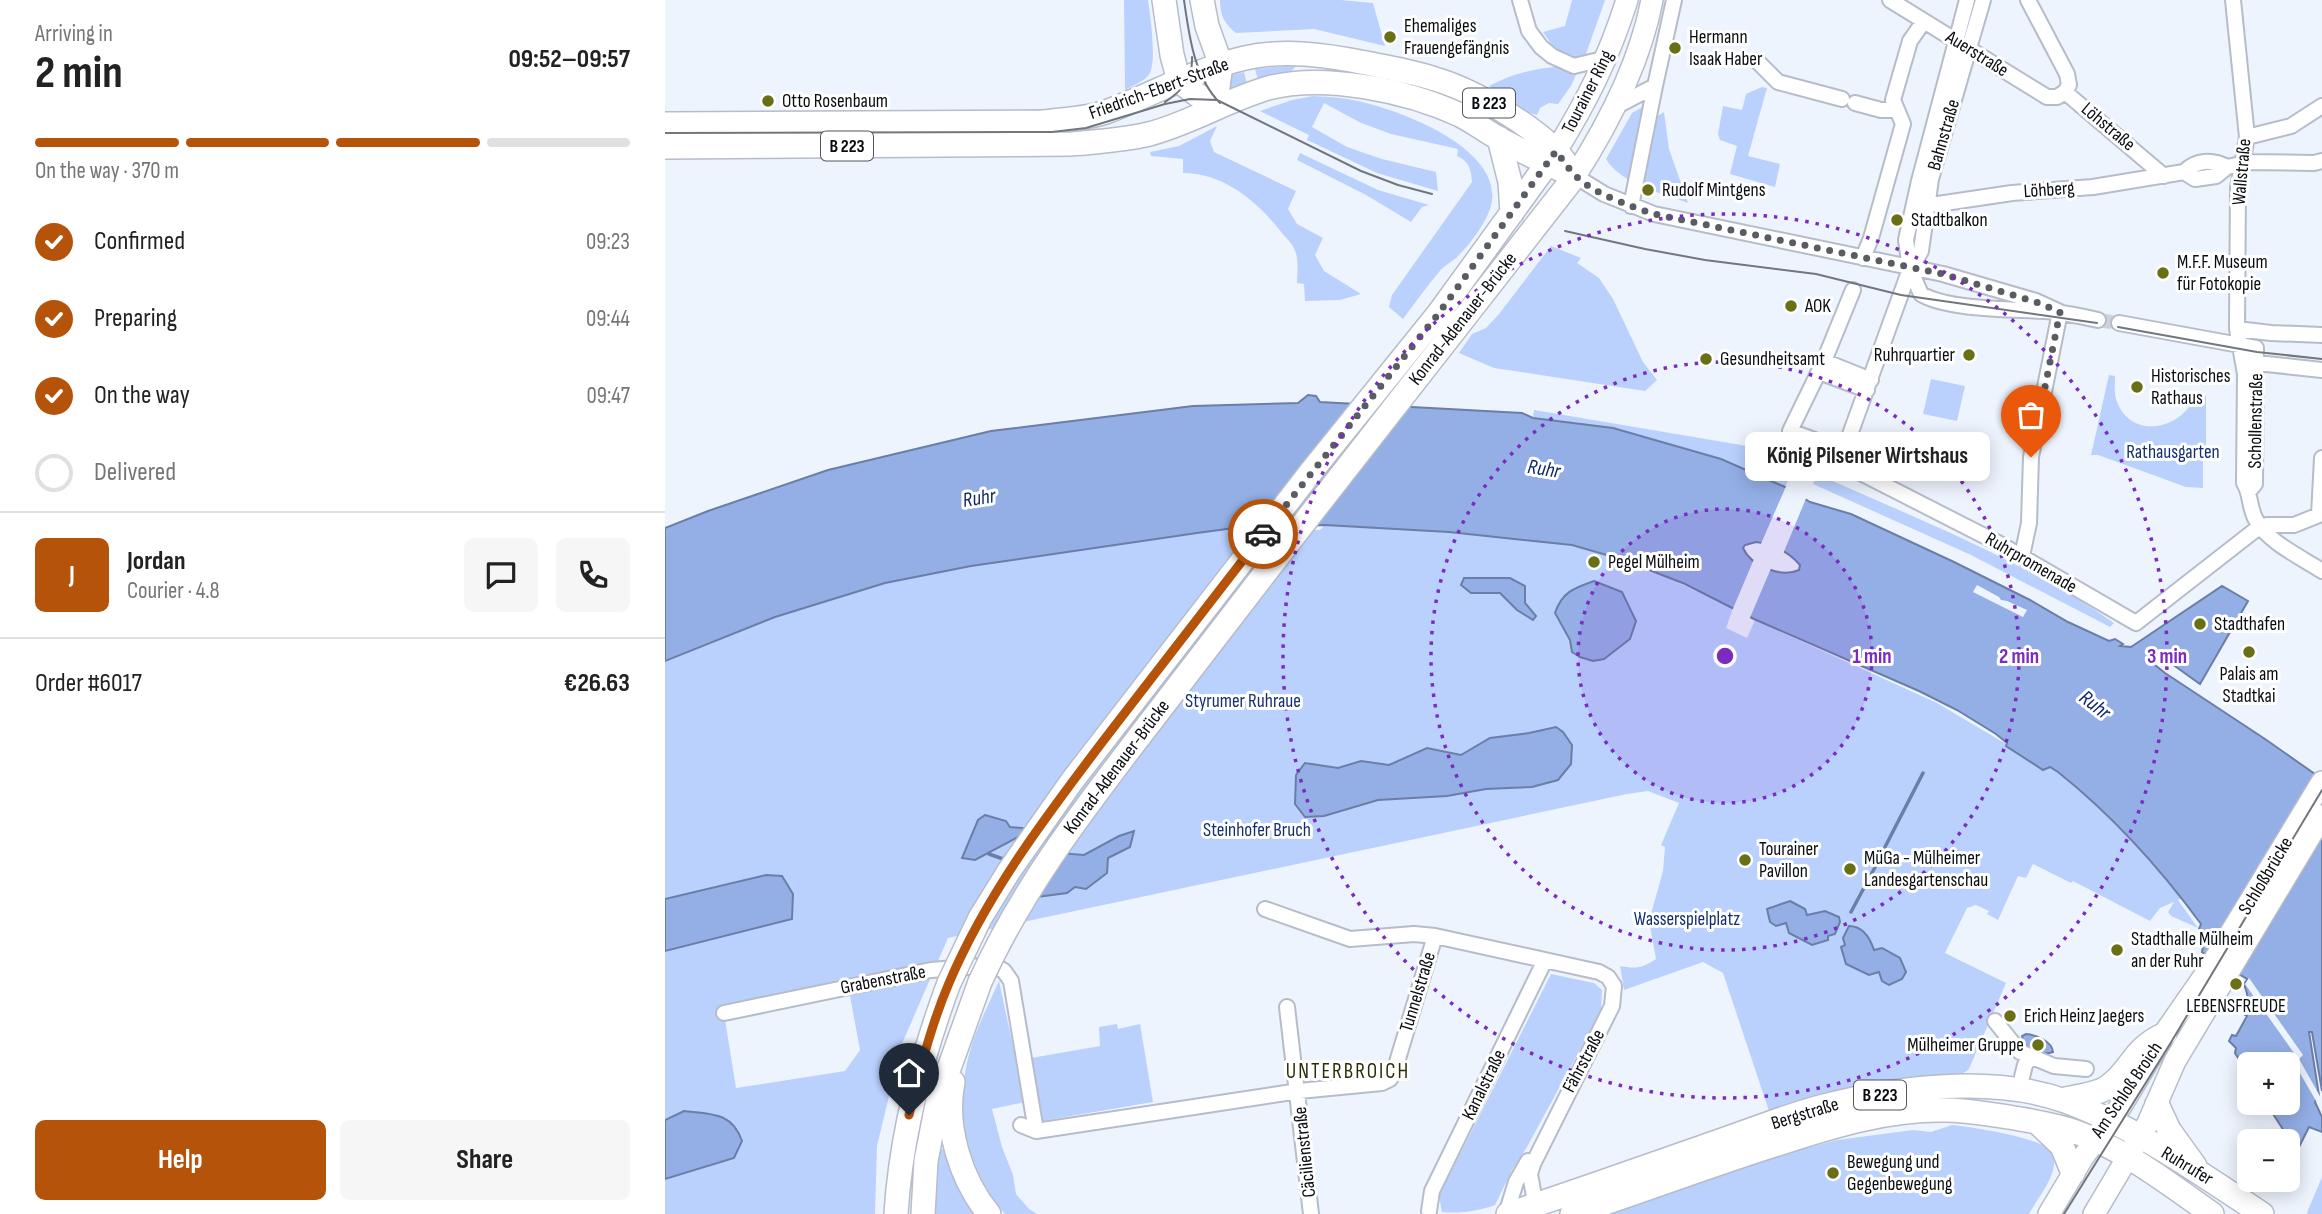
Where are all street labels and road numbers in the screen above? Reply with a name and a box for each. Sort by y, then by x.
street label: Auerstraße [1941,25,2013,82]
street label: Tourainer Ring [1557,46,1619,138]
street label: Friedrich-Ebert-Straße [1086,53,1232,125]
road number: B 223 [1463,88,1515,118]
street label: Bahnstraße [1923,97,1965,173]
street label: Löhstraße [2076,98,2140,156]
road number: B 223 [821,132,873,160]
street label: Wallstraße [2228,138,2256,206]
street label: Löhberg [2023,177,2076,203]
street label: Konrad-Adenauer-Brücke [1404,248,1522,390]
street label: Schollenstraße [2244,373,2268,469]
street label: Ruhrpromenade [1981,528,2081,598]
street label: Konrad-Adenauer-Brücke [1059,695,1175,839]
street label: Schloßbrücke [2234,833,2298,919]
street label: Tunnelstraße [1395,949,1441,1035]
street label: Grabenstraße [838,960,928,1000]
street label: Fährstraße [1558,1025,1610,1097]
street label: Am Schloß Broich [2086,1038,2168,1143]
street label: Kanalstraße [1457,1046,1511,1124]
road number: B 223 [1854,1080,1906,1110]
street label: Bergstraße [1768,1093,1842,1135]
street label: Cäcilienstraße [1289,1105,1321,1199]
street label: Ruhrufer [2157,1142,2218,1191]

